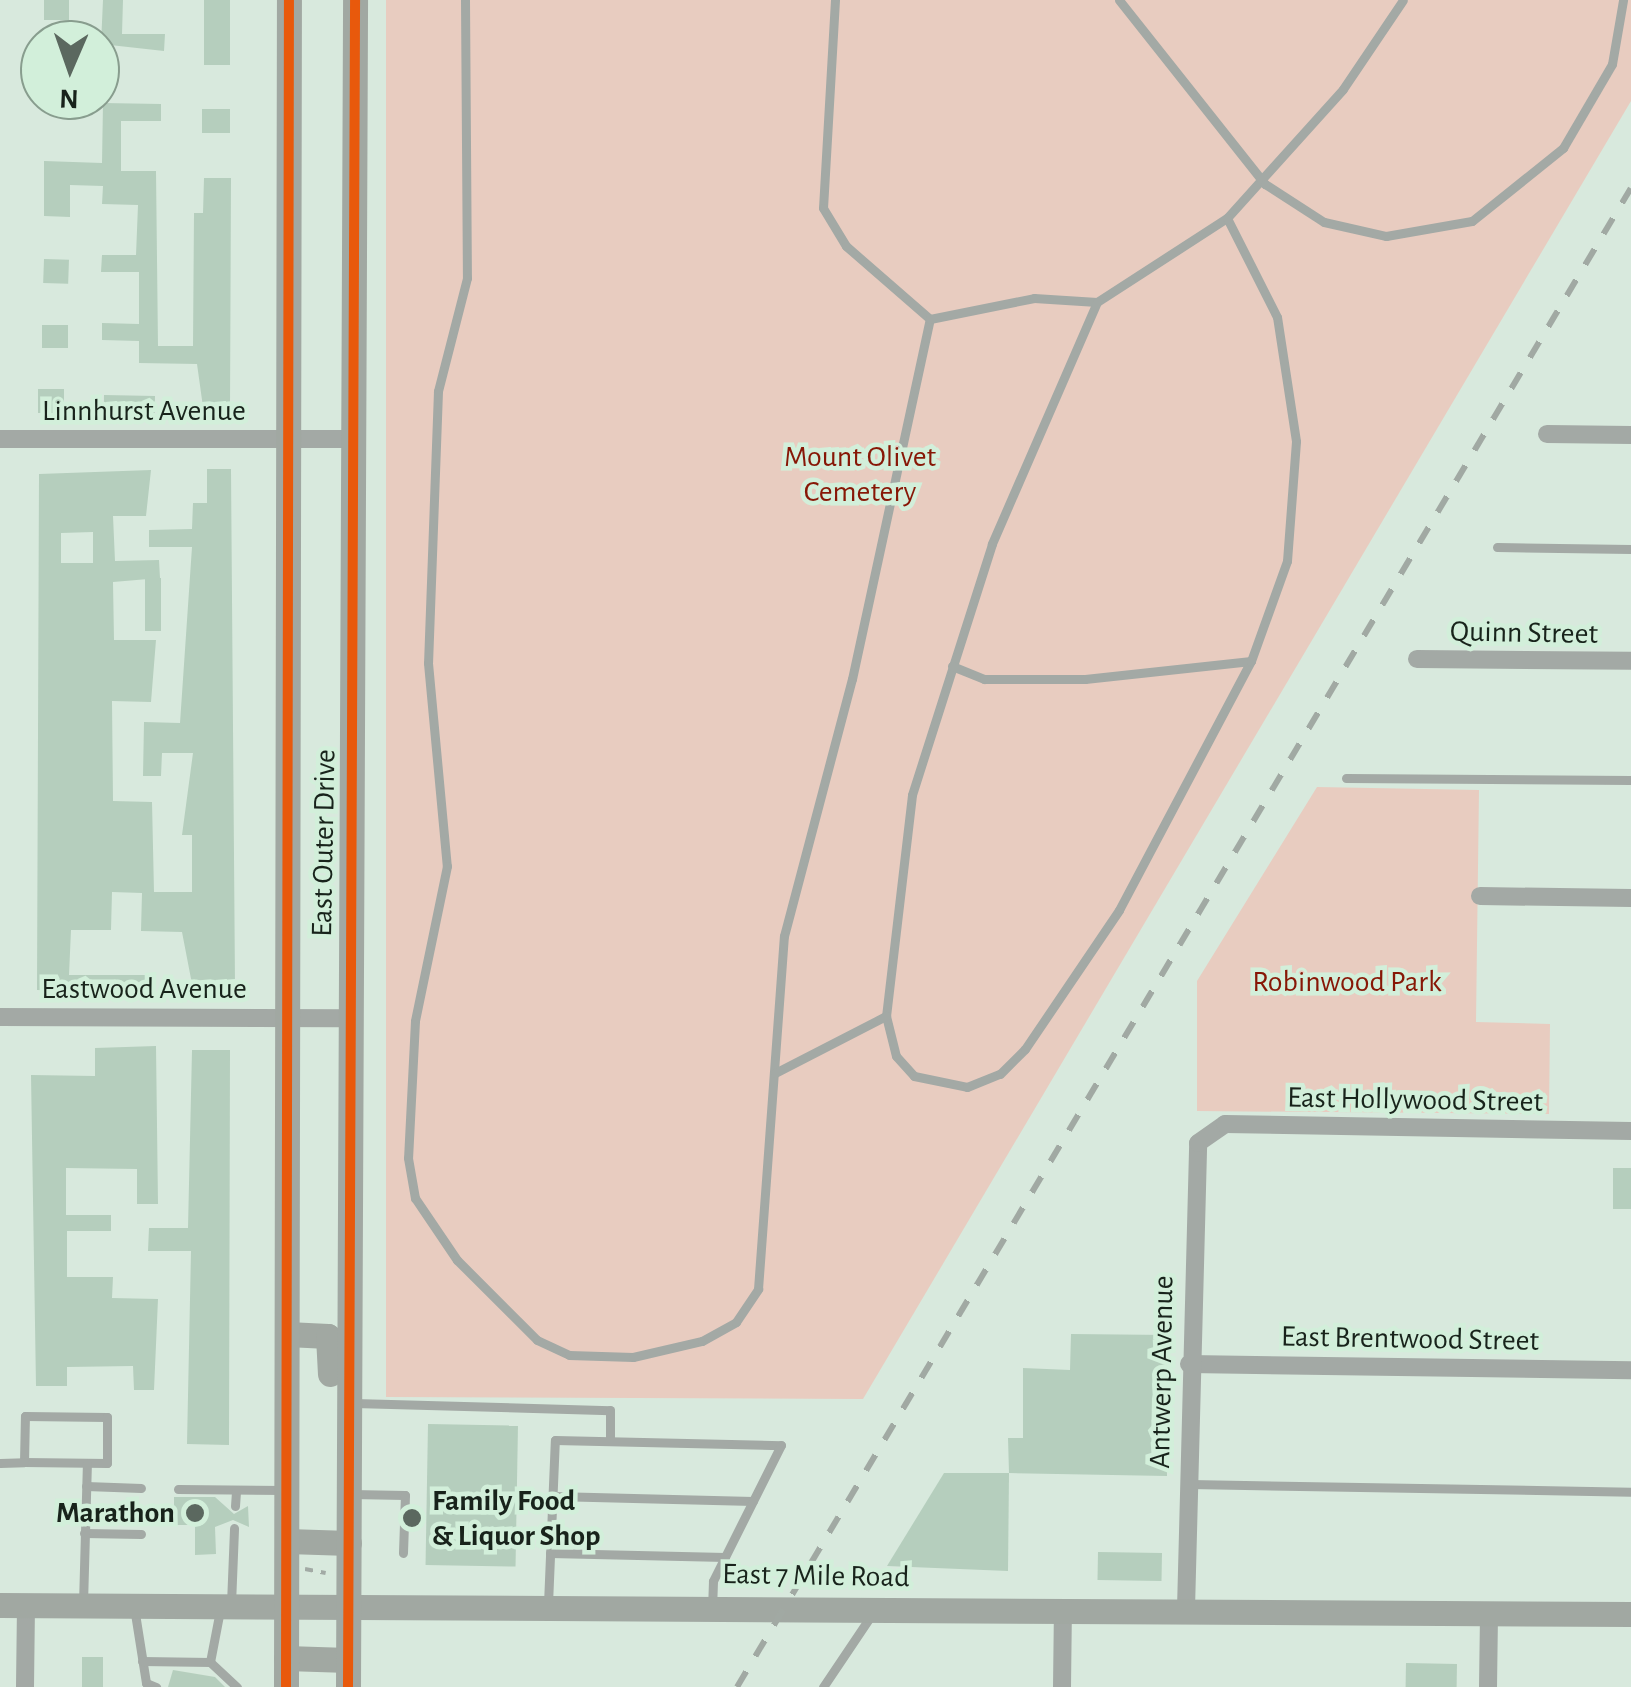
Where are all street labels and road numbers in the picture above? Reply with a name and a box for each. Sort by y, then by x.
street label: Linnhurst Avenue [42,393,246,429]
street label: Quinn Street [1450,614,1598,652]
street label: East Outer Drive [304,749,344,937]
street label: Eastwood Avenue [41,971,247,1007]
street label: East Hollywood Street [1287,1080,1543,1120]
street label: Antwerp Avenue [1142,1275,1182,1469]
street label: East Brentwood Street [1281,1319,1539,1359]
street label: East 7 Mile Road [722,1556,910,1596]

